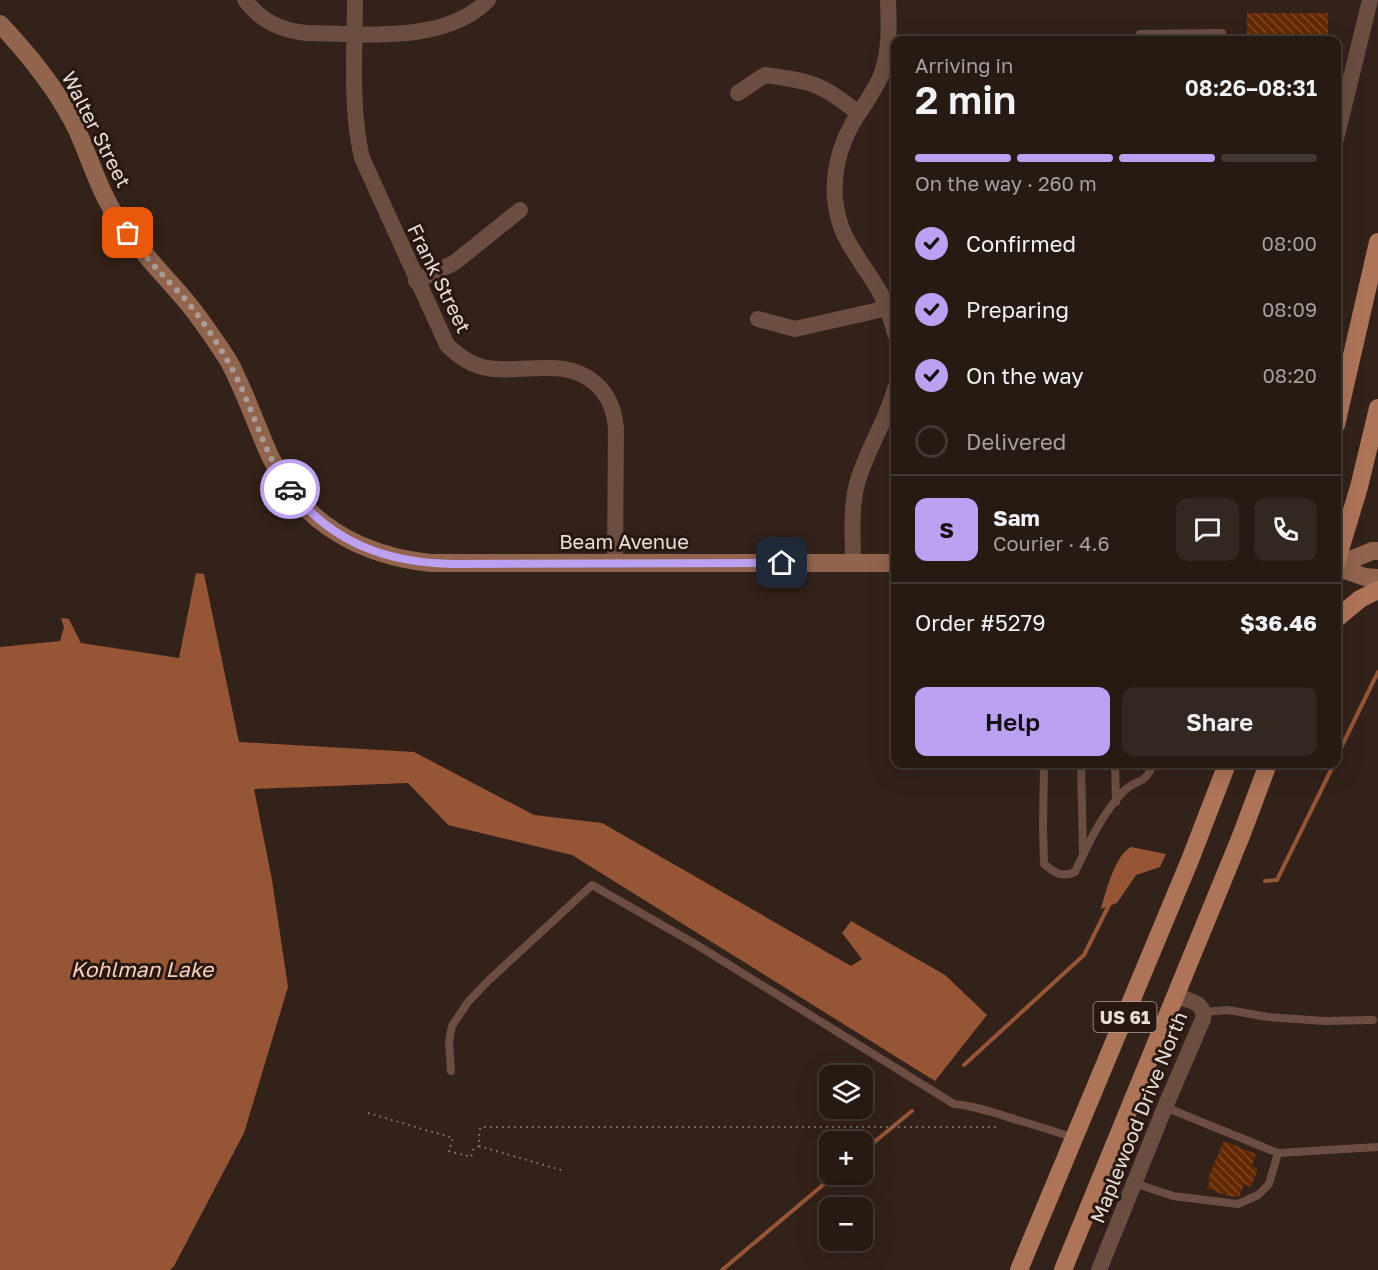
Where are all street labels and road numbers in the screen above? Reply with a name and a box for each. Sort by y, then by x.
street label: Walter Street [57,67,137,191]
street label: Frank Street [403,219,477,337]
street label: Beam Avenue [559,529,689,553]
road number: US 61 [1094,1002,1156,1032]
street label: Maplewood Drive North [1085,1008,1191,1226]

